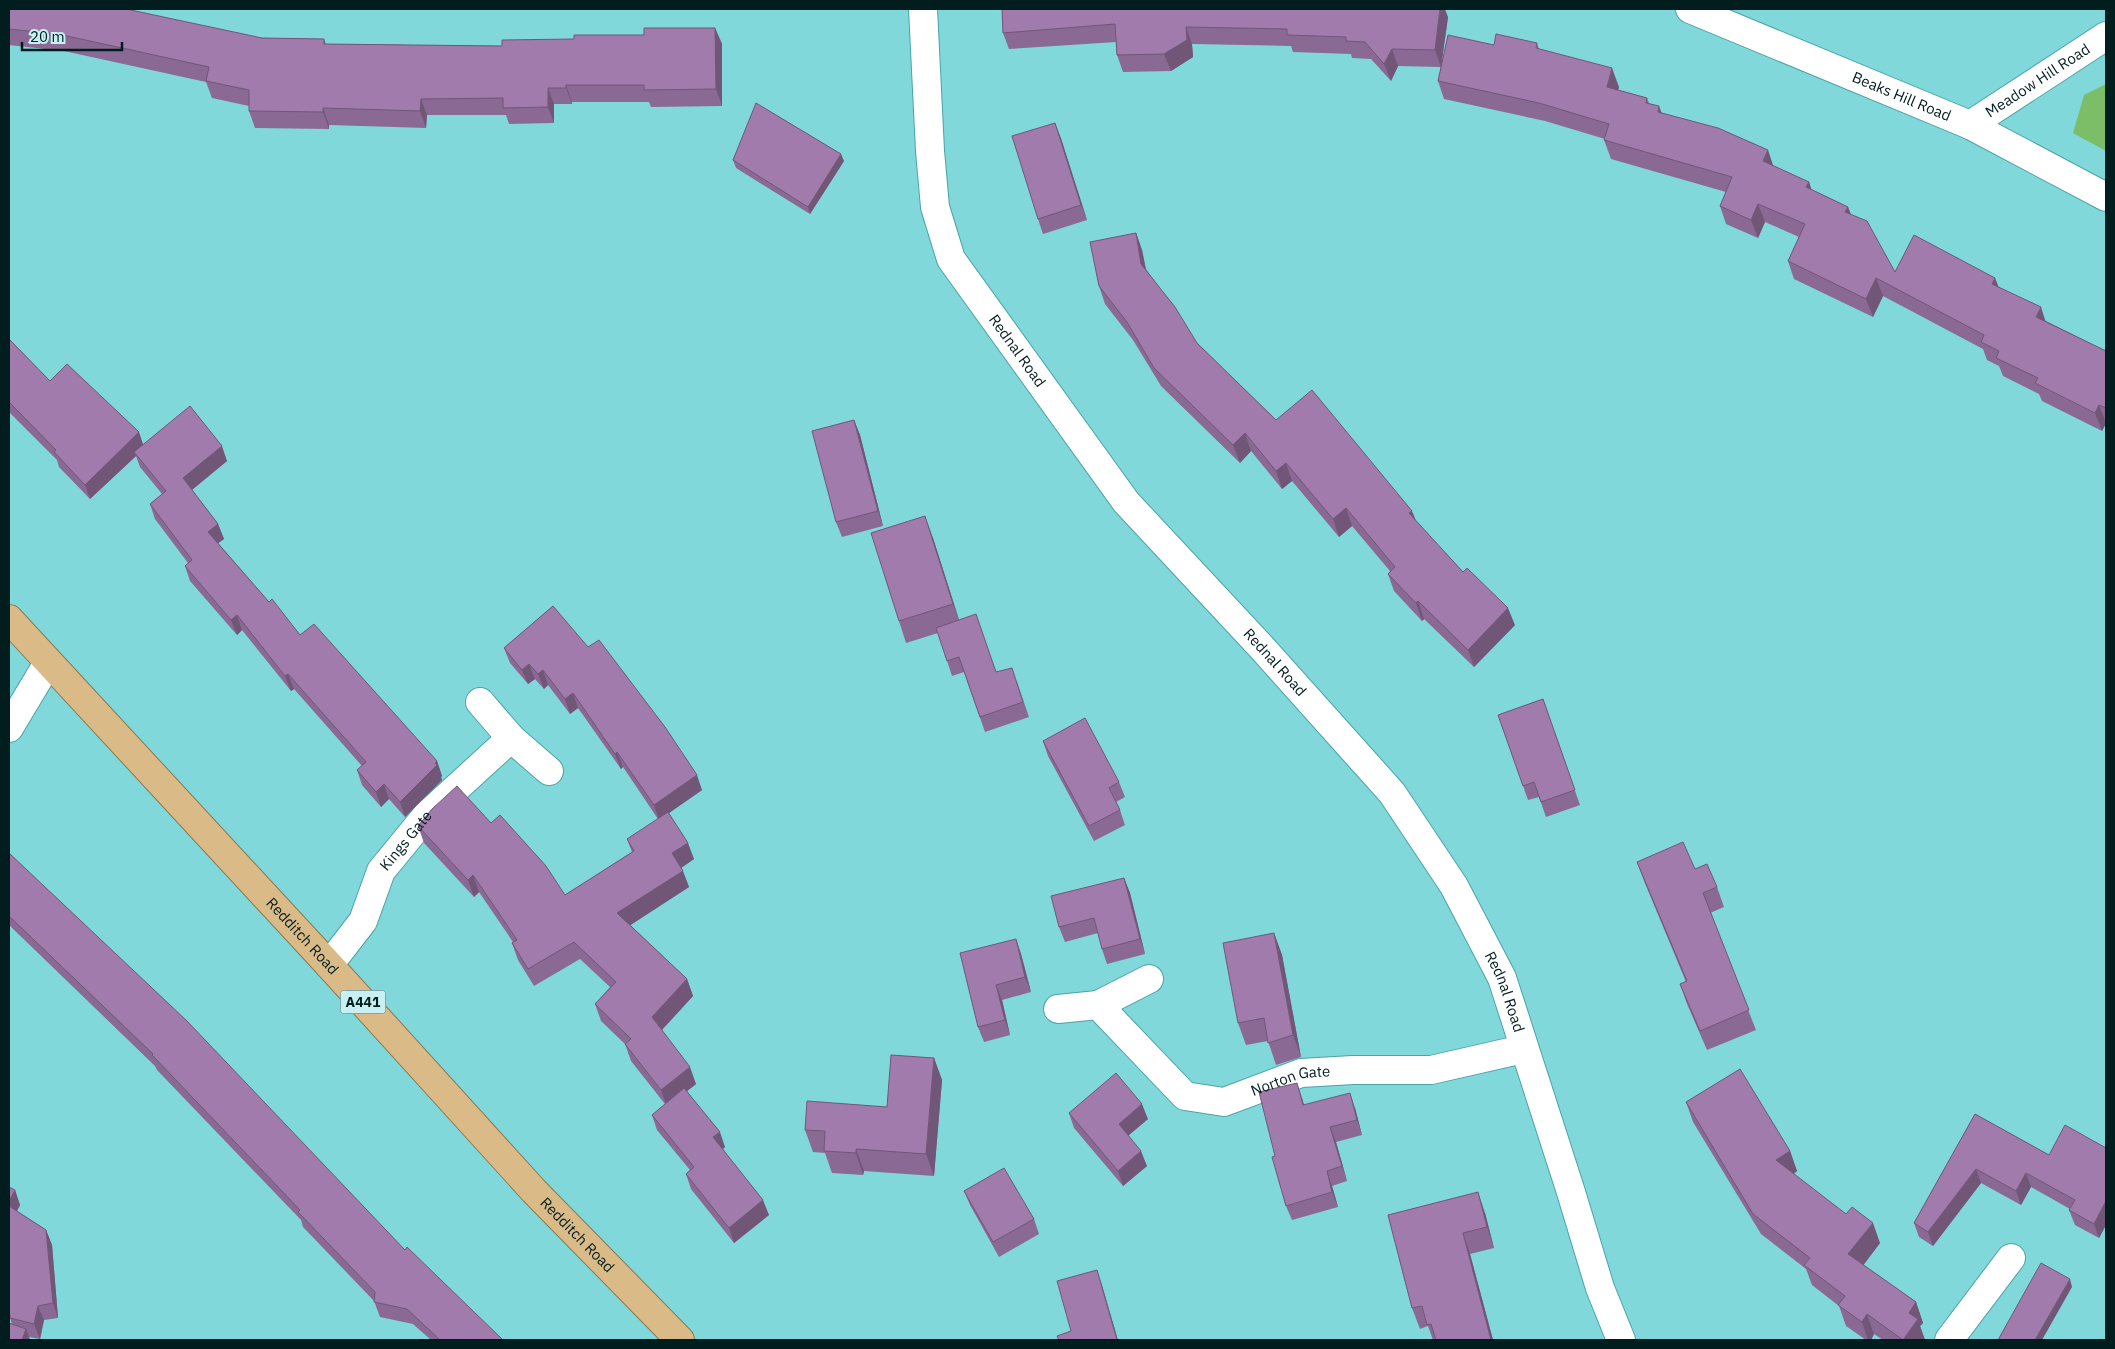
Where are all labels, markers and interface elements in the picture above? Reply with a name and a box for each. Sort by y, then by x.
scale bar [22,20,122,52]
text: 20 m [30,27,65,46]
street label: Meadow Hill Road [1982,39,2093,121]
street label: Beaks Hill Road [1850,67,1954,125]
street label: Rednal Road [985,311,1050,391]
street label: Rednal Road [1240,624,1311,700]
street label: Kings Gate [375,806,436,874]
street label: Redditch Road [262,893,343,978]
street label: Rednal Road [1481,948,1529,1034]
road number: A441 [340,990,386,1014]
street label: Norton Gate [1248,1061,1331,1100]
street label: Redditch Road [536,1193,619,1276]

